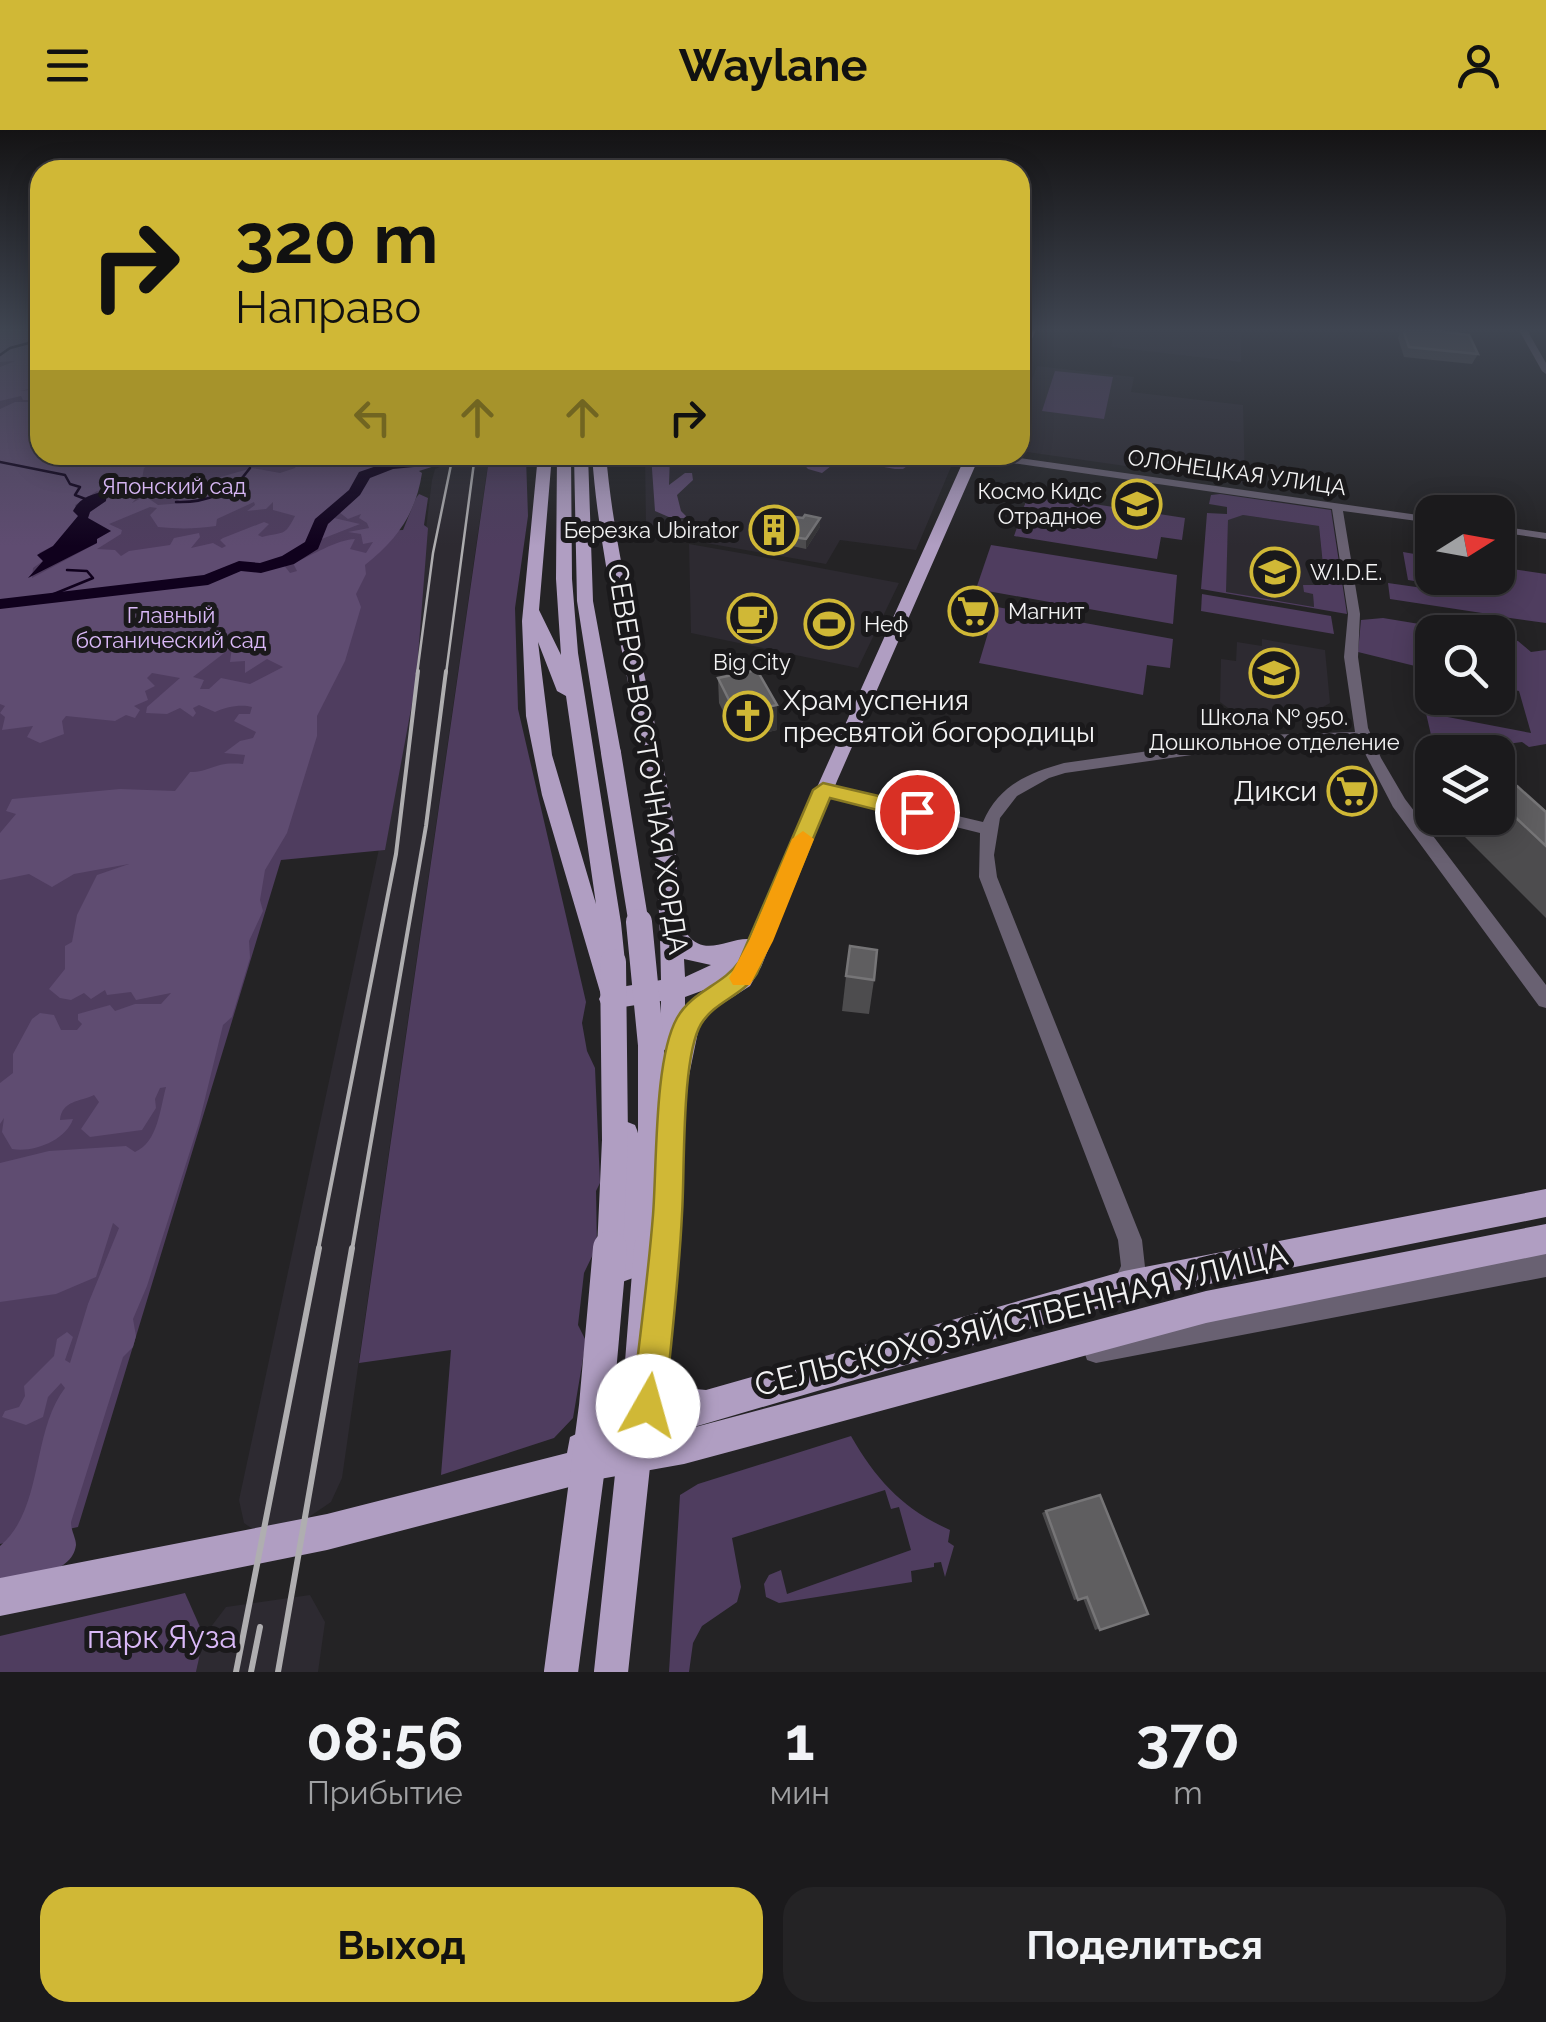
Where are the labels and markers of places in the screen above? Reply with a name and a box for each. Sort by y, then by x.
place label: Космо Кидс Отрадное [978,478,1102,529]
school or university icon: Космо Кидс Отрадное [1111,478,1163,530]
building icon: Березка Ubirator [748,504,800,556]
place label: Березка Ubirator [564,517,739,543]
school or university icon: W.I.D.E. [1249,546,1301,598]
place label: W.I.D.E. [1310,559,1382,585]
supermarket icon: Магнит [947,585,999,637]
cafe icon: Big City [726,592,778,644]
sports icon: Неф [803,598,855,650]
place label: Магнит [1008,598,1085,624]
place label: Неф [864,611,908,637]
school or university icon: Школа № 950. Дошкольное отделение [1248,647,1300,699]
place label: Big City [713,649,791,675]
place label: Храм успения пресвятой богородицы [783,684,1095,749]
church icon: Храм успения пресвятой богородицы [722,690,774,742]
place label: Школа № 950. Дошкольное отделение [1148,704,1400,755]
supermarket icon: Дикси [1326,765,1378,817]
pin [875,770,960,855]
place label: Дикси [1234,775,1317,808]

